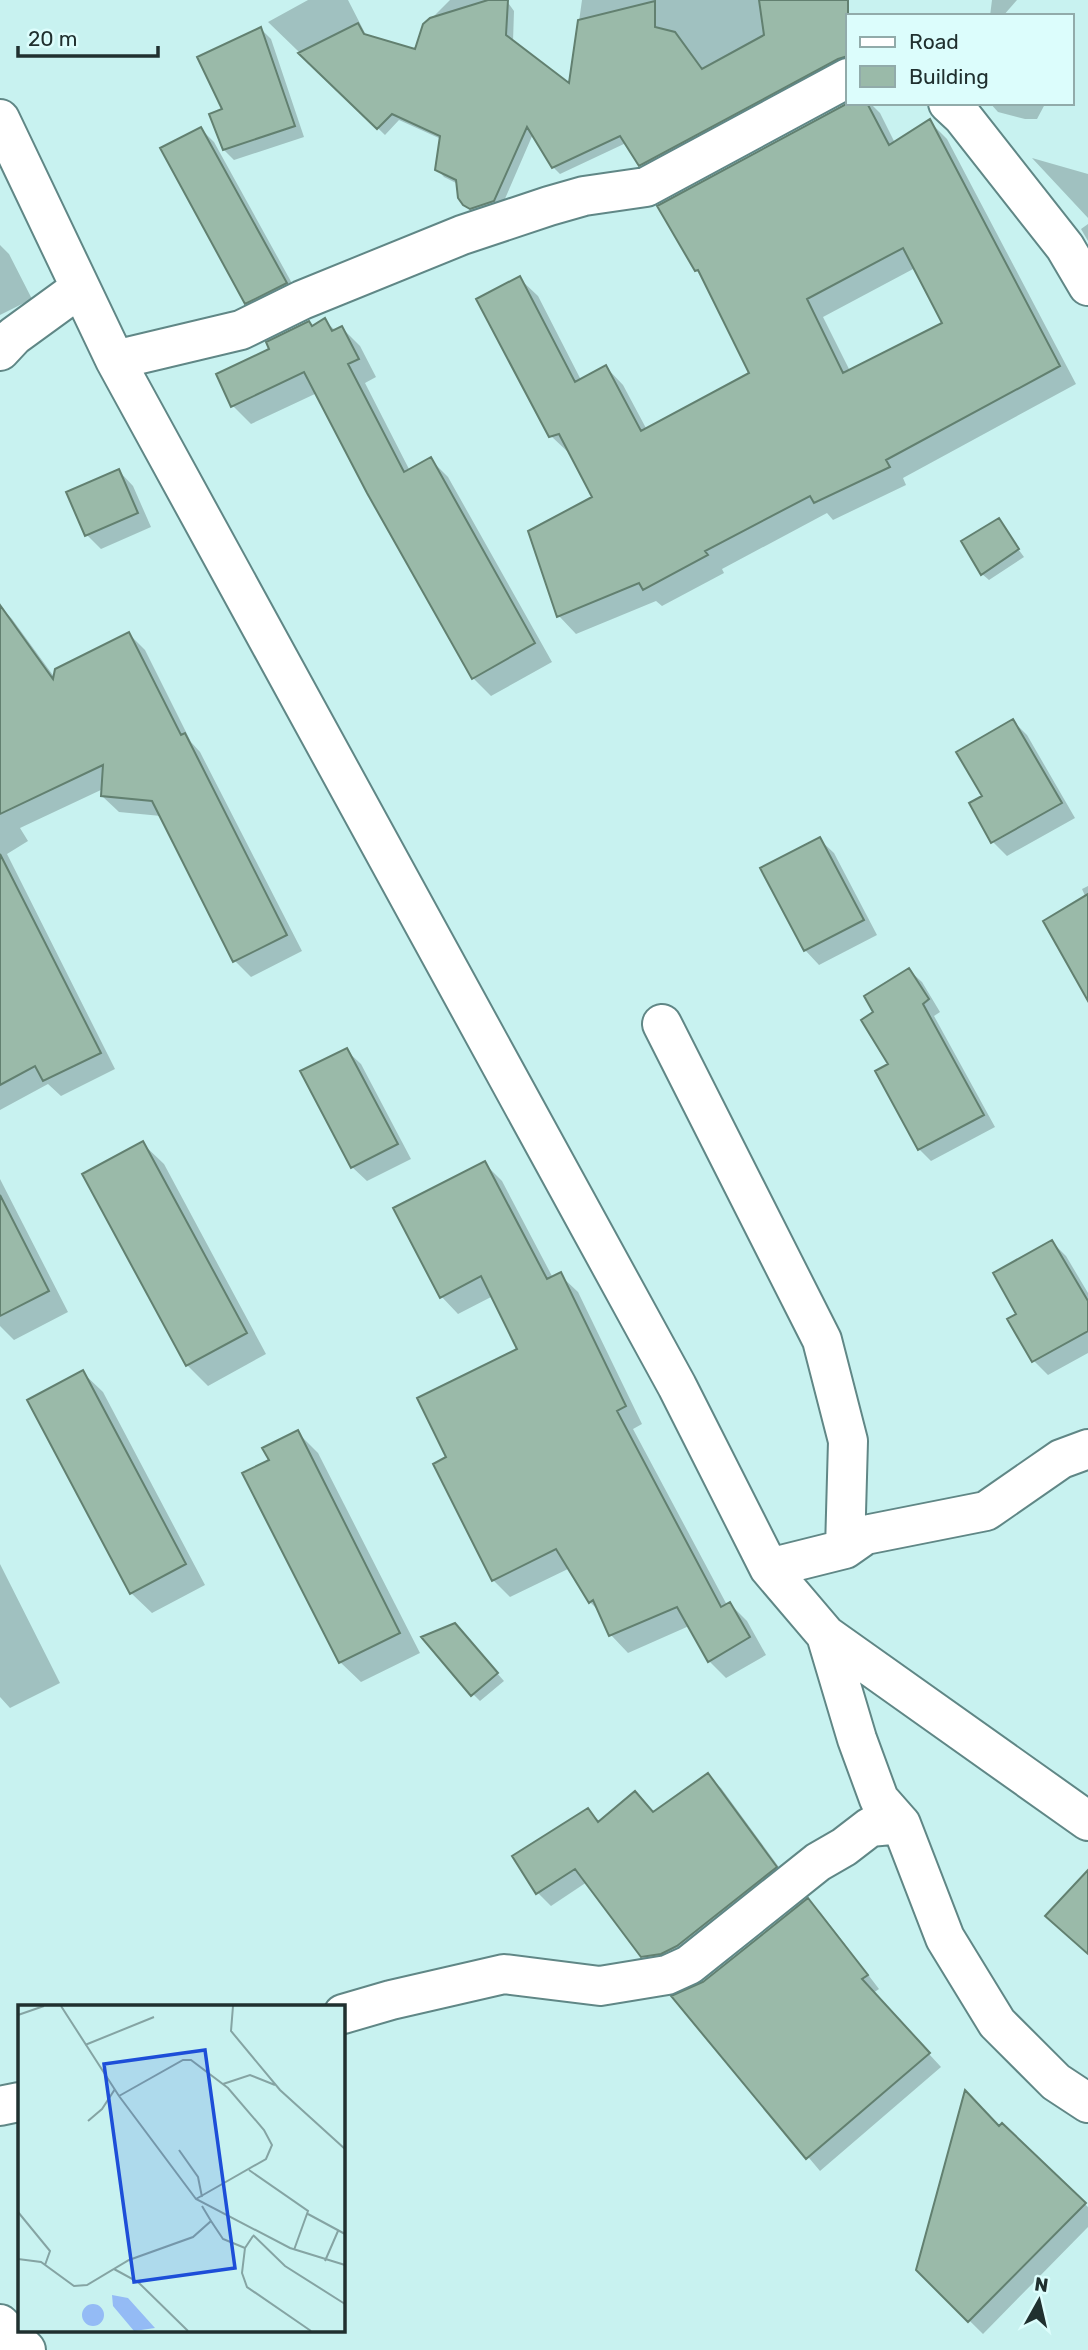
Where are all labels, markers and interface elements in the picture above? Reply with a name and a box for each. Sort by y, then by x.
scale bar [18,14,158,58]
legend [846,14,1074,105]
text: 20 m [28,26,77,51]
text: Road [909,29,959,54]
text: Building [909,64,989,89]
inset map [18,2005,345,2332]
north arrow [1004,2266,1074,2336]
text: N [1033,2272,1050,2297]

